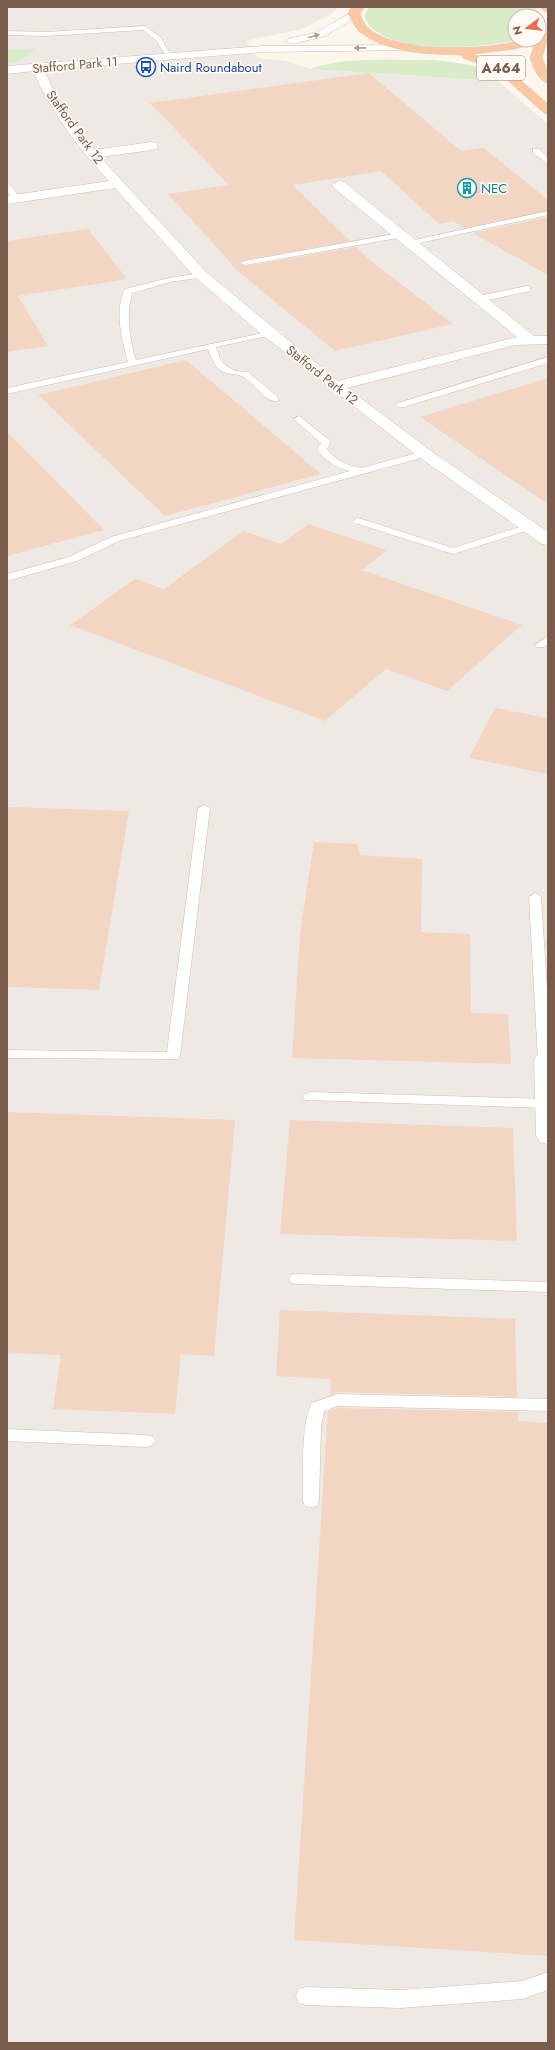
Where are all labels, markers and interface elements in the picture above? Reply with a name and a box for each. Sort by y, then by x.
north arrow [507,8,547,48]
text: N [508,24,526,37]
one-way arrow [308,33,320,39]
one-way arrow [353,45,366,51]
street label: Stafford Park 11 [32,52,118,78]
bus stop icon: Naird Roundabout [135,56,157,78]
road number: A464 [477,56,525,80]
place label: Naird Roundabout [160,58,263,77]
street label: Stafford Park 12 [42,86,108,168]
building icon: NEC [456,177,478,199]
place label: NEC [481,179,507,198]
street label: Stafford Park 12 [282,341,362,409]

